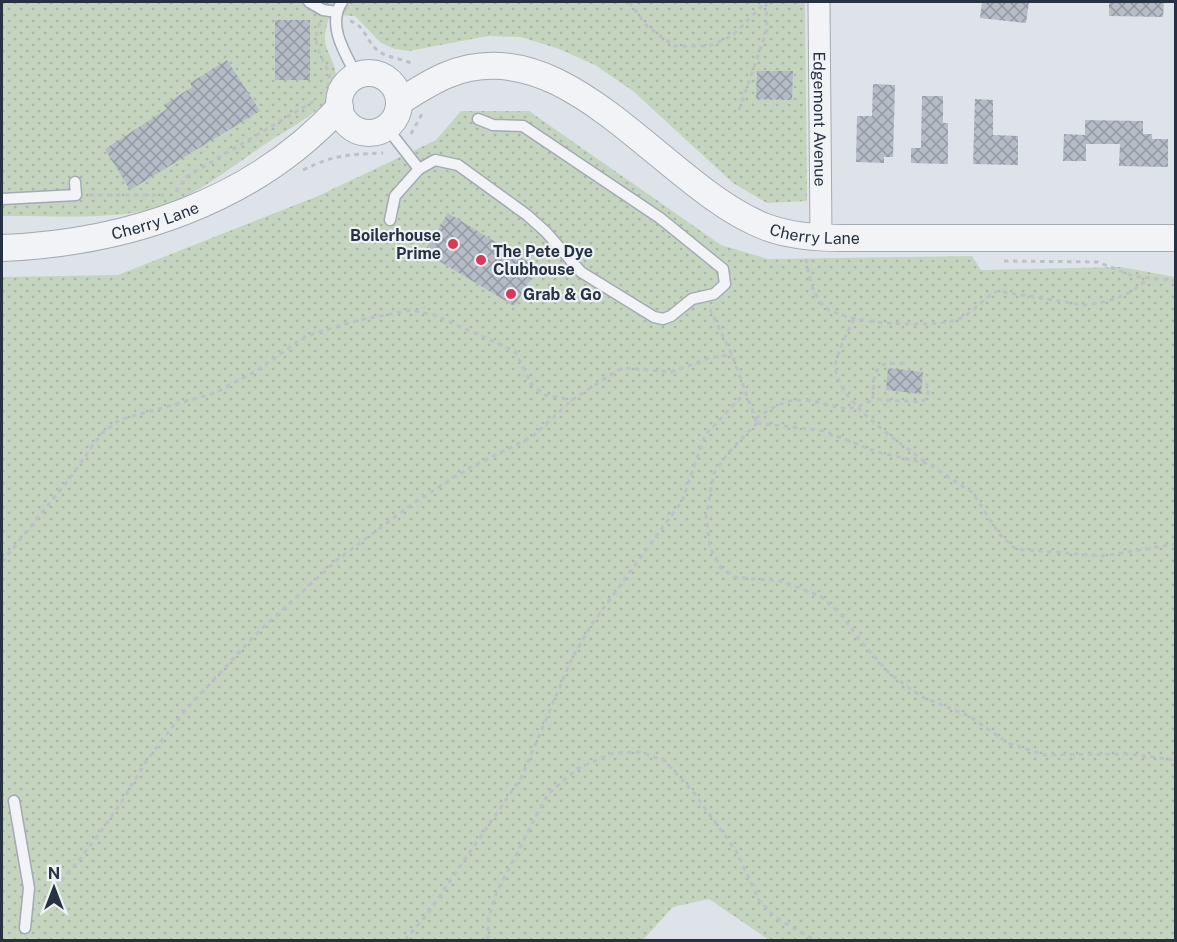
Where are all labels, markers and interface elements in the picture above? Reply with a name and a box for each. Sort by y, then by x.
street label: Edgemont Avenue [810,51,830,187]
street label: Cherry Lane [109,197,201,243]
street label: Cherry Lane [767,219,860,248]
place label: Boilerhouse Prime [350,226,441,263]
marker: Boilerhouse Prime [446,237,460,251]
place label: The Pete Dye Clubhouse [493,242,593,279]
marker: The Pete Dye Clubhouse [474,253,488,267]
place label: Grab & Go [523,285,601,304]
marker: Grab & Go [504,287,518,301]
north arrow [24,858,84,918]
text: N [48,864,60,883]

